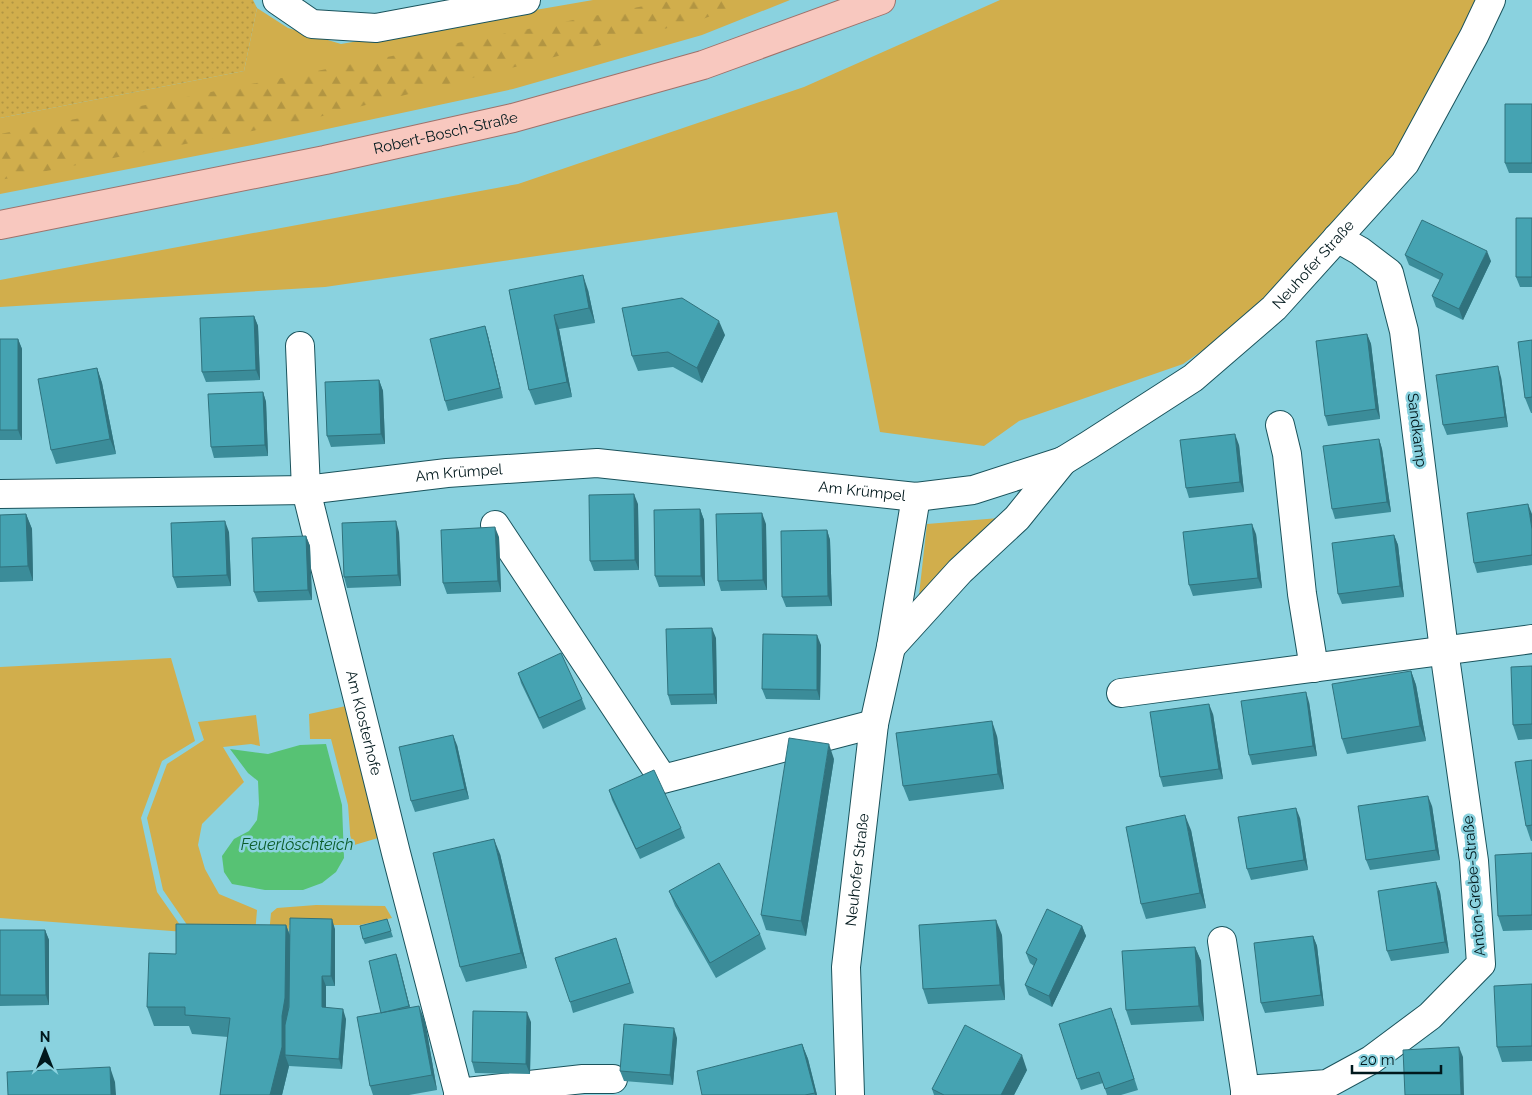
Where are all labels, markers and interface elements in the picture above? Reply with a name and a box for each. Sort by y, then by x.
street label: Robert-Bosch-Straße [372,108,520,158]
street label: Neuhofer Straße [1268,216,1358,313]
street label: Sandkamp [1404,392,1430,468]
street label: Am Krümpel [414,460,504,486]
street label: Am Krümpel [818,478,908,505]
street label: Am Klosterhofe [342,668,385,777]
street label: Neuhofer Straße [842,812,873,927]
street label: Anton-Grebe-Straße [1459,815,1489,957]
water label: Feuerlöschteich [241,835,353,854]
north arrow [20,1025,70,1075]
text: N [40,1029,50,1045]
scale bar [1352,1042,1441,1074]
text: 20 m [1360,1051,1395,1069]

